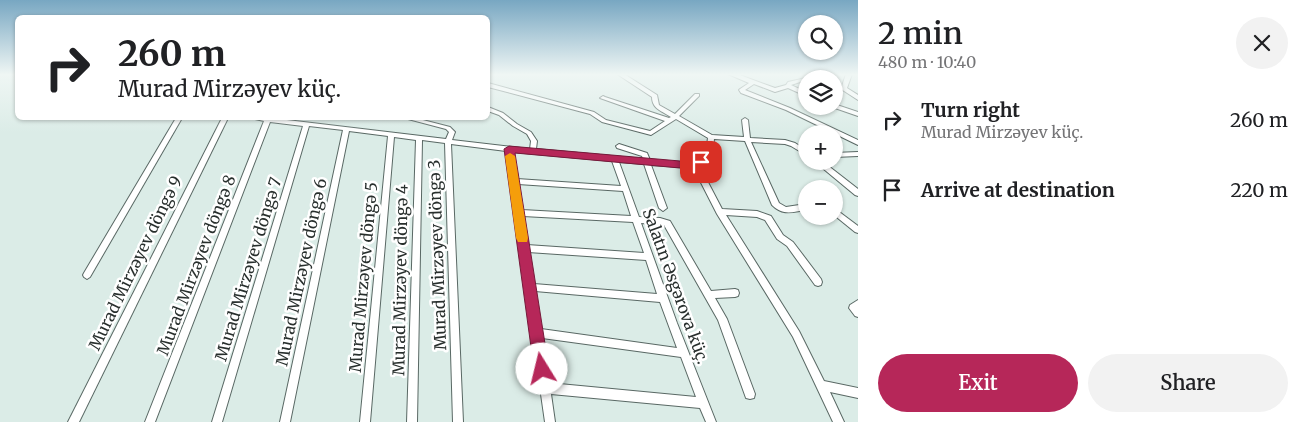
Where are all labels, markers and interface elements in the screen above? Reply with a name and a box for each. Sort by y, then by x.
text: 2 min [878,14,963,52]
map controls [798,15,843,225]
button: search [798,15,843,60]
button: close [1236,17,1288,69]
text: 260 m [118,32,226,76]
icon: right [35,35,100,100]
text: 480 m · 10:40 [878,52,976,72]
button: layers [798,70,843,115]
text: Murad Mirzəyev küç. [118,75,341,103]
text: Turn right [921,98,1020,122]
icon: right [878,106,906,134]
text: 260 m [1230,108,1288,132]
text: Murad Mirzəyev küç. [921,122,1083,142]
button: + [798,125,843,170]
pin [680,141,722,183]
icon: arrive [687,148,715,176]
street label: Murad Mirzəyev döngə 3 [424,159,450,351]
street label: Murad Mirzəyev döngə 8 [152,172,240,358]
street label: Murad Mirzəyev döngə 9 [84,173,186,353]
street label: Murad Mirzəyev döngə 7 [211,175,285,363]
street label: Murad Mirzəyev döngə 6 [271,176,331,368]
icon: arrive [878,176,906,204]
text: Arrive at destination [921,178,1115,202]
text: 220 m [1231,178,1288,202]
button: − [798,180,843,225]
street label: Murad Mirzəyev döngə 5 [345,181,381,373]
street label: Murad Mirzəyev döngə 4 [388,184,412,376]
street label: Salatın Əsgərova küç. [639,206,713,366]
position arrow [515,342,567,394]
button: Exit [878,354,1078,412]
button: Share [1088,354,1288,412]

